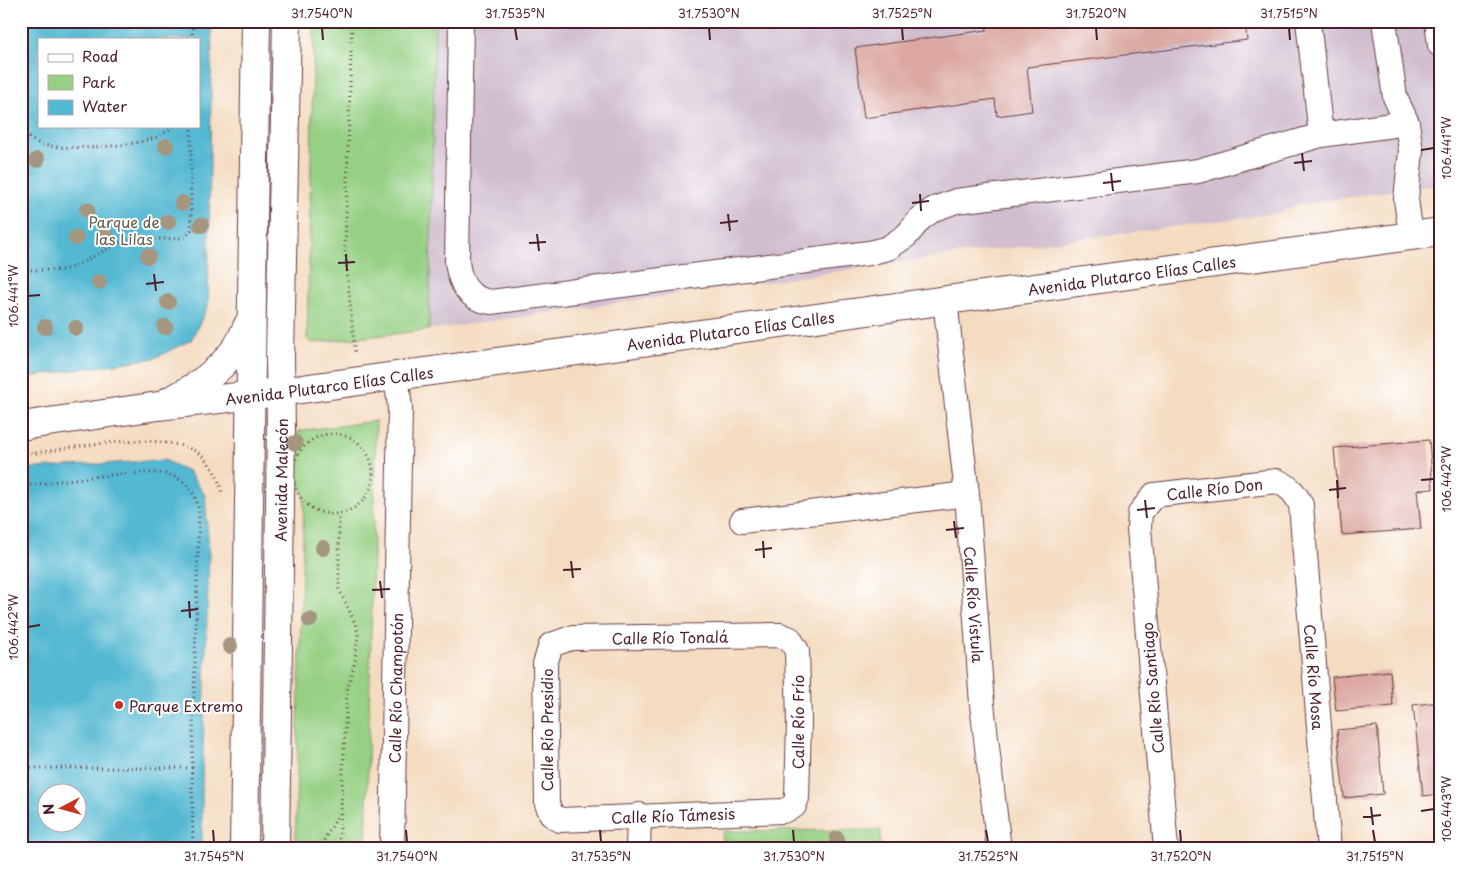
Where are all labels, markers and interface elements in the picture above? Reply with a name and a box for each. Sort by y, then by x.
text: 31.7540°N [291,4,353,22]
text: 31.7535°N [485,4,545,22]
text: 31.7530°N [678,4,740,22]
text: 31.7525°N [872,4,932,22]
text: 31.7520°N [1065,4,1127,22]
text: 31.7515°N [1260,4,1318,22]
legend [38,38,200,128]
text: Road [82,44,118,67]
text: Park [82,70,116,93]
text: Water [82,94,127,117]
text: 106.441°W [1437,116,1455,180]
park label: Parque de las Lilas [88,210,160,250]
street label: Avenida Plutarco Elías Calles [1026,249,1237,300]
text: 106.441°W [4,264,22,328]
street label: Avenida Plutarco Elías Calles [625,304,836,356]
street label: Avenida Plutarco Elías Calles [224,359,435,410]
street label: Avenida Malecón [268,418,293,542]
text: 106.442°W [1437,445,1455,512]
street label: Calle Río Don [1165,471,1264,505]
street label: Calle Río Vistula [959,546,991,664]
text: 106.442°W [4,593,22,660]
street label: Calle Río Champotón [382,613,408,764]
street label: Calle Río Santiago [1135,621,1169,755]
street label: Calle Río Mosa [1299,623,1331,731]
street label: Calle Río Tonalá [612,624,729,650]
street label: Calle Río Presidio [535,668,558,792]
street label: Calle Río Frío [786,675,809,769]
place label: Parque Extremo [129,694,243,717]
marker: Parque Extremo [113,699,125,711]
text: 106.443°W [1437,775,1455,842]
north arrow [38,782,88,832]
street label: Calle Río Támesis [611,801,735,829]
text: N [38,803,60,816]
text: 31.7545°N [184,847,244,865]
text: 31.7540°N [376,847,438,865]
text: 31.7535°N [571,847,631,865]
text: 31.7530°N [763,847,825,865]
text: 31.7525°N [958,847,1018,865]
text: 31.7520°N [1150,847,1212,865]
text: 31.7515°N [1346,847,1404,865]

